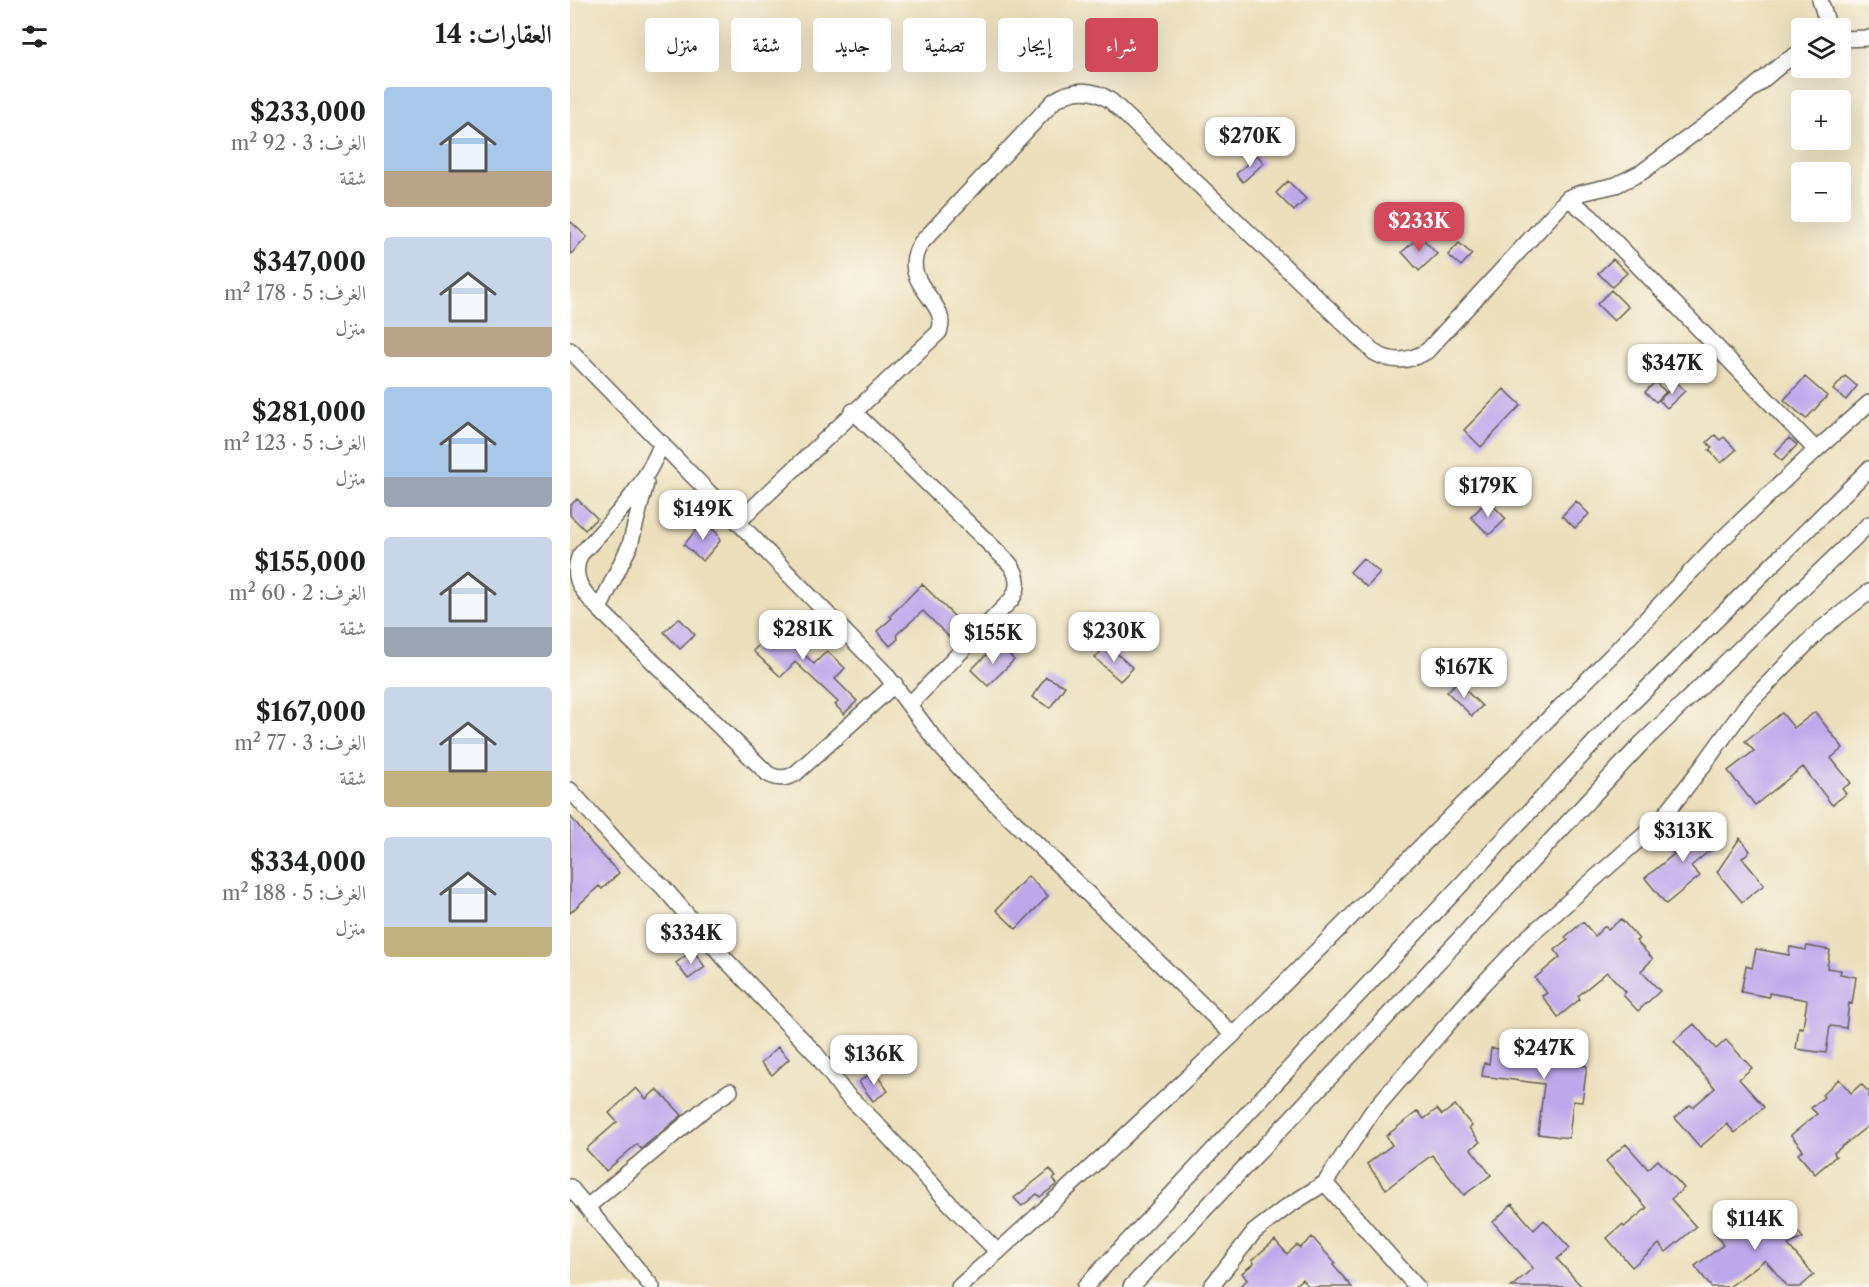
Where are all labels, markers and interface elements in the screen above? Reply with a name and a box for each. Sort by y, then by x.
text: العقارات: 14 [435,18,552,50]
chip: منزل [645,18,719,72]
chip: شقة [731,18,801,72]
chip: جديد [813,18,891,72]
chip: تصفية [903,18,986,72]
chip: إيجار [998,18,1073,72]
chip: شراء [1085,18,1158,72]
map controls [1791,18,1851,222]
button: layers [1791,18,1851,78]
icon: filters [18,20,51,53]
button: + [1791,90,1851,150]
text: $233,000 [250,96,366,128]
icon: home [432,111,504,183]
pin: $270K [1208,117,1292,168]
text: $270K [1219,124,1281,148]
text: الغرف: 3 · 92 m² [231,131,366,155]
button: − [1791,162,1851,222]
text: شقة [340,166,366,190]
pin: $233K [1377,202,1461,253]
text: $233K [1388,209,1450,233]
text: $347,000 [253,246,366,278]
icon: home [432,261,504,333]
text: الغرف: 5 · 178 m² [224,281,366,305]
text: منزل [335,316,366,340]
pin: $347K [1630,344,1714,395]
text: $347K [1642,351,1702,375]
text: $281,000 [252,396,366,428]
icon: home [432,411,504,483]
text: الغرف: 5 · 123 m² [223,431,366,455]
text: منزل [335,466,366,490]
pin: $179K [1446,467,1530,518]
text: $179K [1459,474,1517,498]
pin: $149K [661,490,745,541]
text: $149K [673,497,733,521]
text: $155,000 [255,546,366,578]
icon: home [432,561,504,633]
text: الغرف: 2 · 60 m² [229,581,366,605]
pin: $281K [761,610,845,661]
pin: $230K [1072,612,1156,663]
pin: $155K [951,614,1035,665]
text: شقة [340,616,366,640]
text: $281K [773,617,833,641]
text: $230K [1083,619,1146,643]
text: $155K [964,621,1022,645]
pin: $167K [1422,648,1506,699]
text: $167K [1435,655,1493,679]
text: $167,000 [256,696,366,728]
icon: home [432,711,504,783]
text: الغرف: 3 · 77 m² [234,731,366,755]
text: شقة [340,766,366,790]
pin: $313K [1641,812,1725,863]
text: $313K [1654,819,1712,843]
text: $334,000 [250,846,366,878]
icon: home [432,861,504,933]
text: الغرف: 5 · 188 m² [222,881,366,905]
pin: $334K [649,914,733,965]
text: منزل [335,916,366,940]
text: $334K [660,921,722,945]
pin: $247K [1502,1029,1586,1080]
pin: $136K [832,1035,916,1086]
text: $247K [1513,1036,1575,1060]
text: $136K [844,1042,904,1066]
pin: $114K [1713,1200,1797,1251]
text: $114K [1727,1207,1784,1231]

